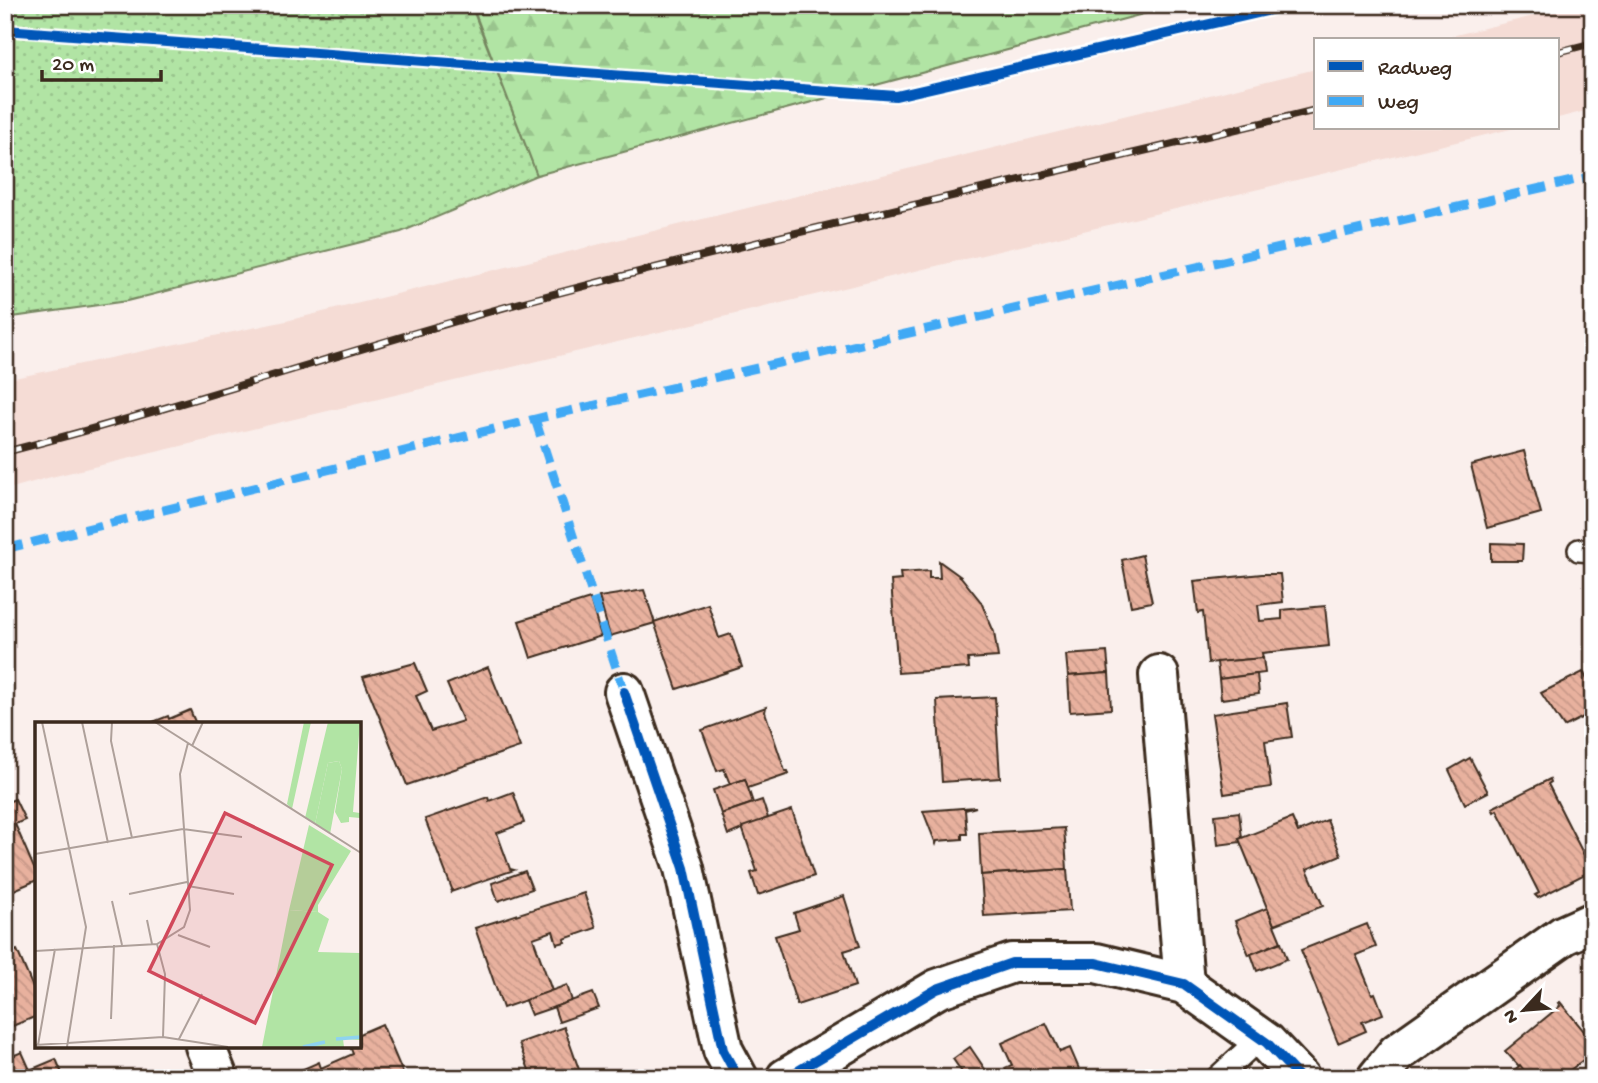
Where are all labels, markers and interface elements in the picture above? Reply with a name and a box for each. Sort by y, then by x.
scale bar [42,38,161,82]
legend [1314,38,1560,130]
text: 20 m [52,54,94,79]
text: Radweg [1378,58,1452,83]
text: Weg [1378,92,1419,117]
inset map [35,722,360,1048]
north arrow [1490,974,1560,1044]
text: N [1499,1005,1525,1027]

